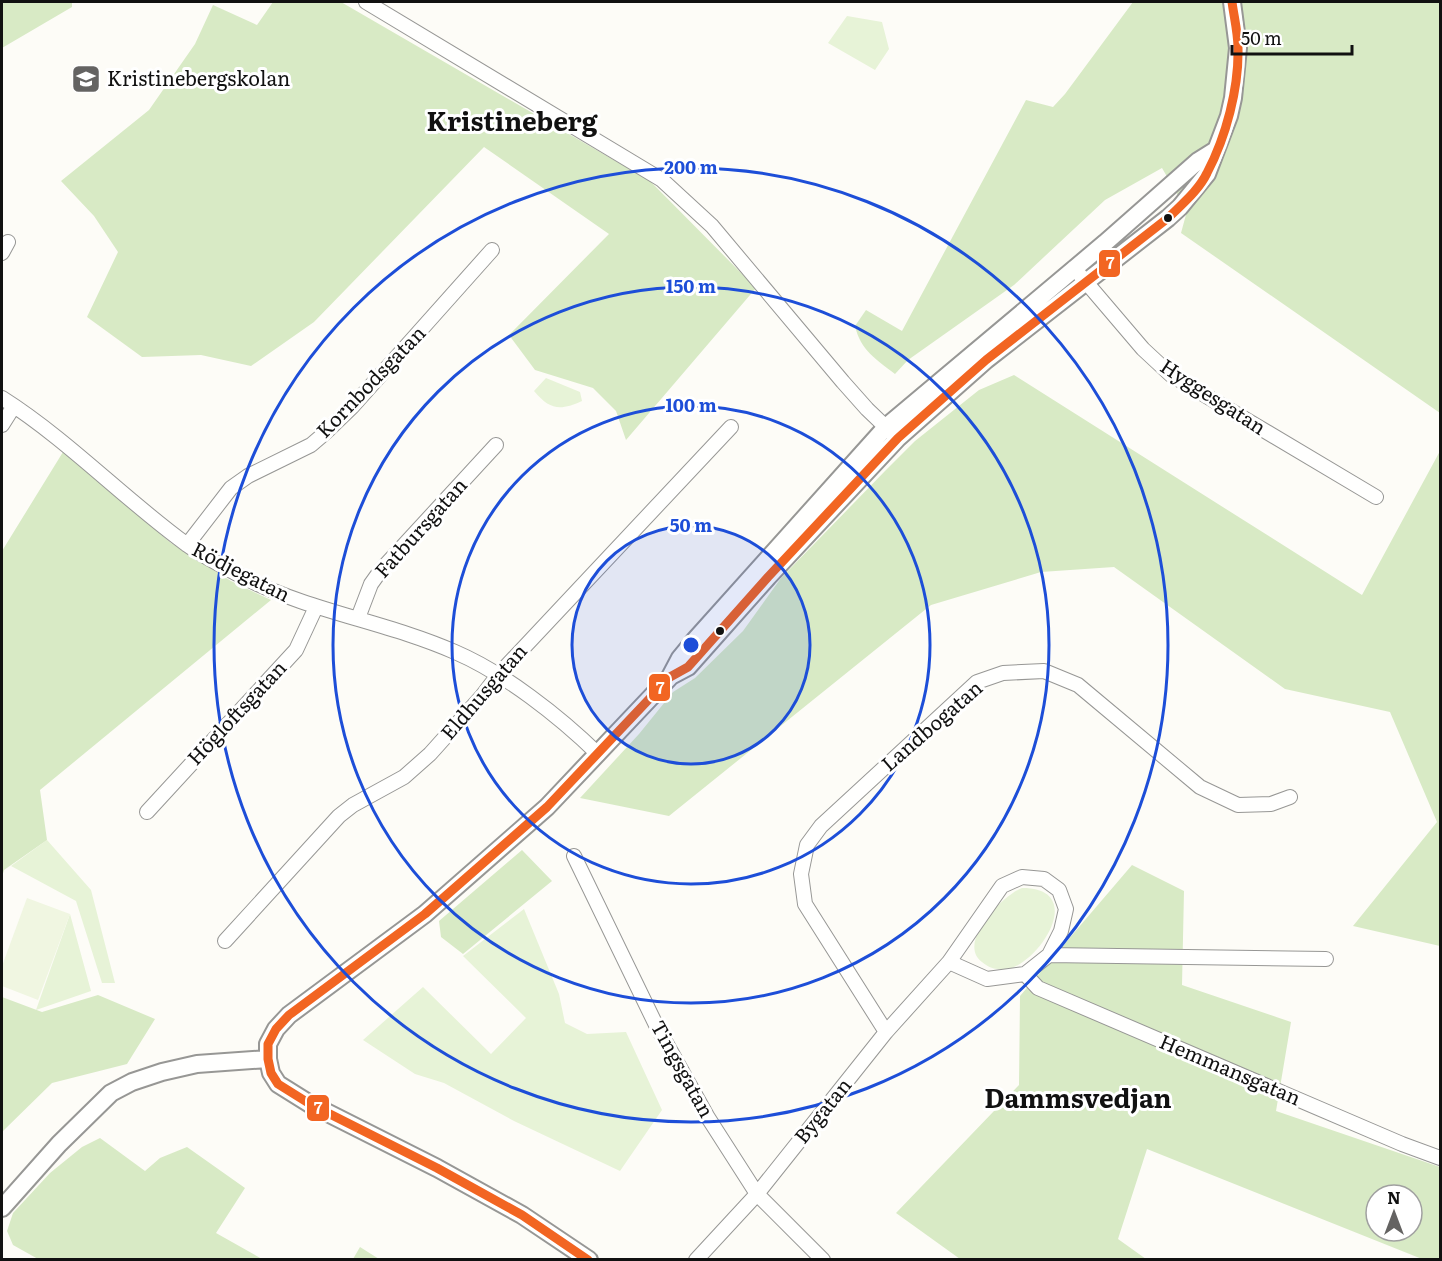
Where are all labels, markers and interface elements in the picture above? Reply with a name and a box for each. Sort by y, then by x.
scale bar [1232,18,1352,56]
text: 50 m [1241,24,1282,51]
place label: Kristinebergskolan [107,62,290,92]
school or university icon: Kristinebergskolan [70,63,102,95]
district label: Kristineberg [427,100,598,139]
text: 200 m [664,153,718,180]
unlabelled marker [1162,212,1174,224]
line badge: 7 [1098,249,1121,278]
text: 7 [1106,250,1115,274]
text: 150 m [666,272,716,299]
street label: Kornbodsgatan [308,318,431,444]
street label: Hyggesgatan [1155,350,1273,441]
text: 100 m [665,391,717,418]
street label: Fatbursgatan [366,470,473,583]
text: 50 m [670,511,712,538]
street label: Rödjegatan [188,533,296,608]
unlabelled marker [714,625,726,637]
centre of rings [681,635,701,655]
street label: Eldhusgatan [432,636,533,745]
street label: Högloftsgatan [179,652,292,771]
street label: Landbogatan [874,672,988,777]
line badge: 7 [648,673,671,702]
text: 7 [656,675,665,699]
street label: Tingsgatan [645,1014,723,1122]
street label: Hemmansgatan [1155,1025,1306,1111]
street label: Bygatan [786,1070,857,1149]
district label: Dammsvedjan [984,1077,1172,1116]
line badge: 7 [306,1094,330,1122]
text: 7 [314,1095,323,1119]
north arrow [1364,1183,1424,1243]
text: N [1387,1185,1401,1209]

